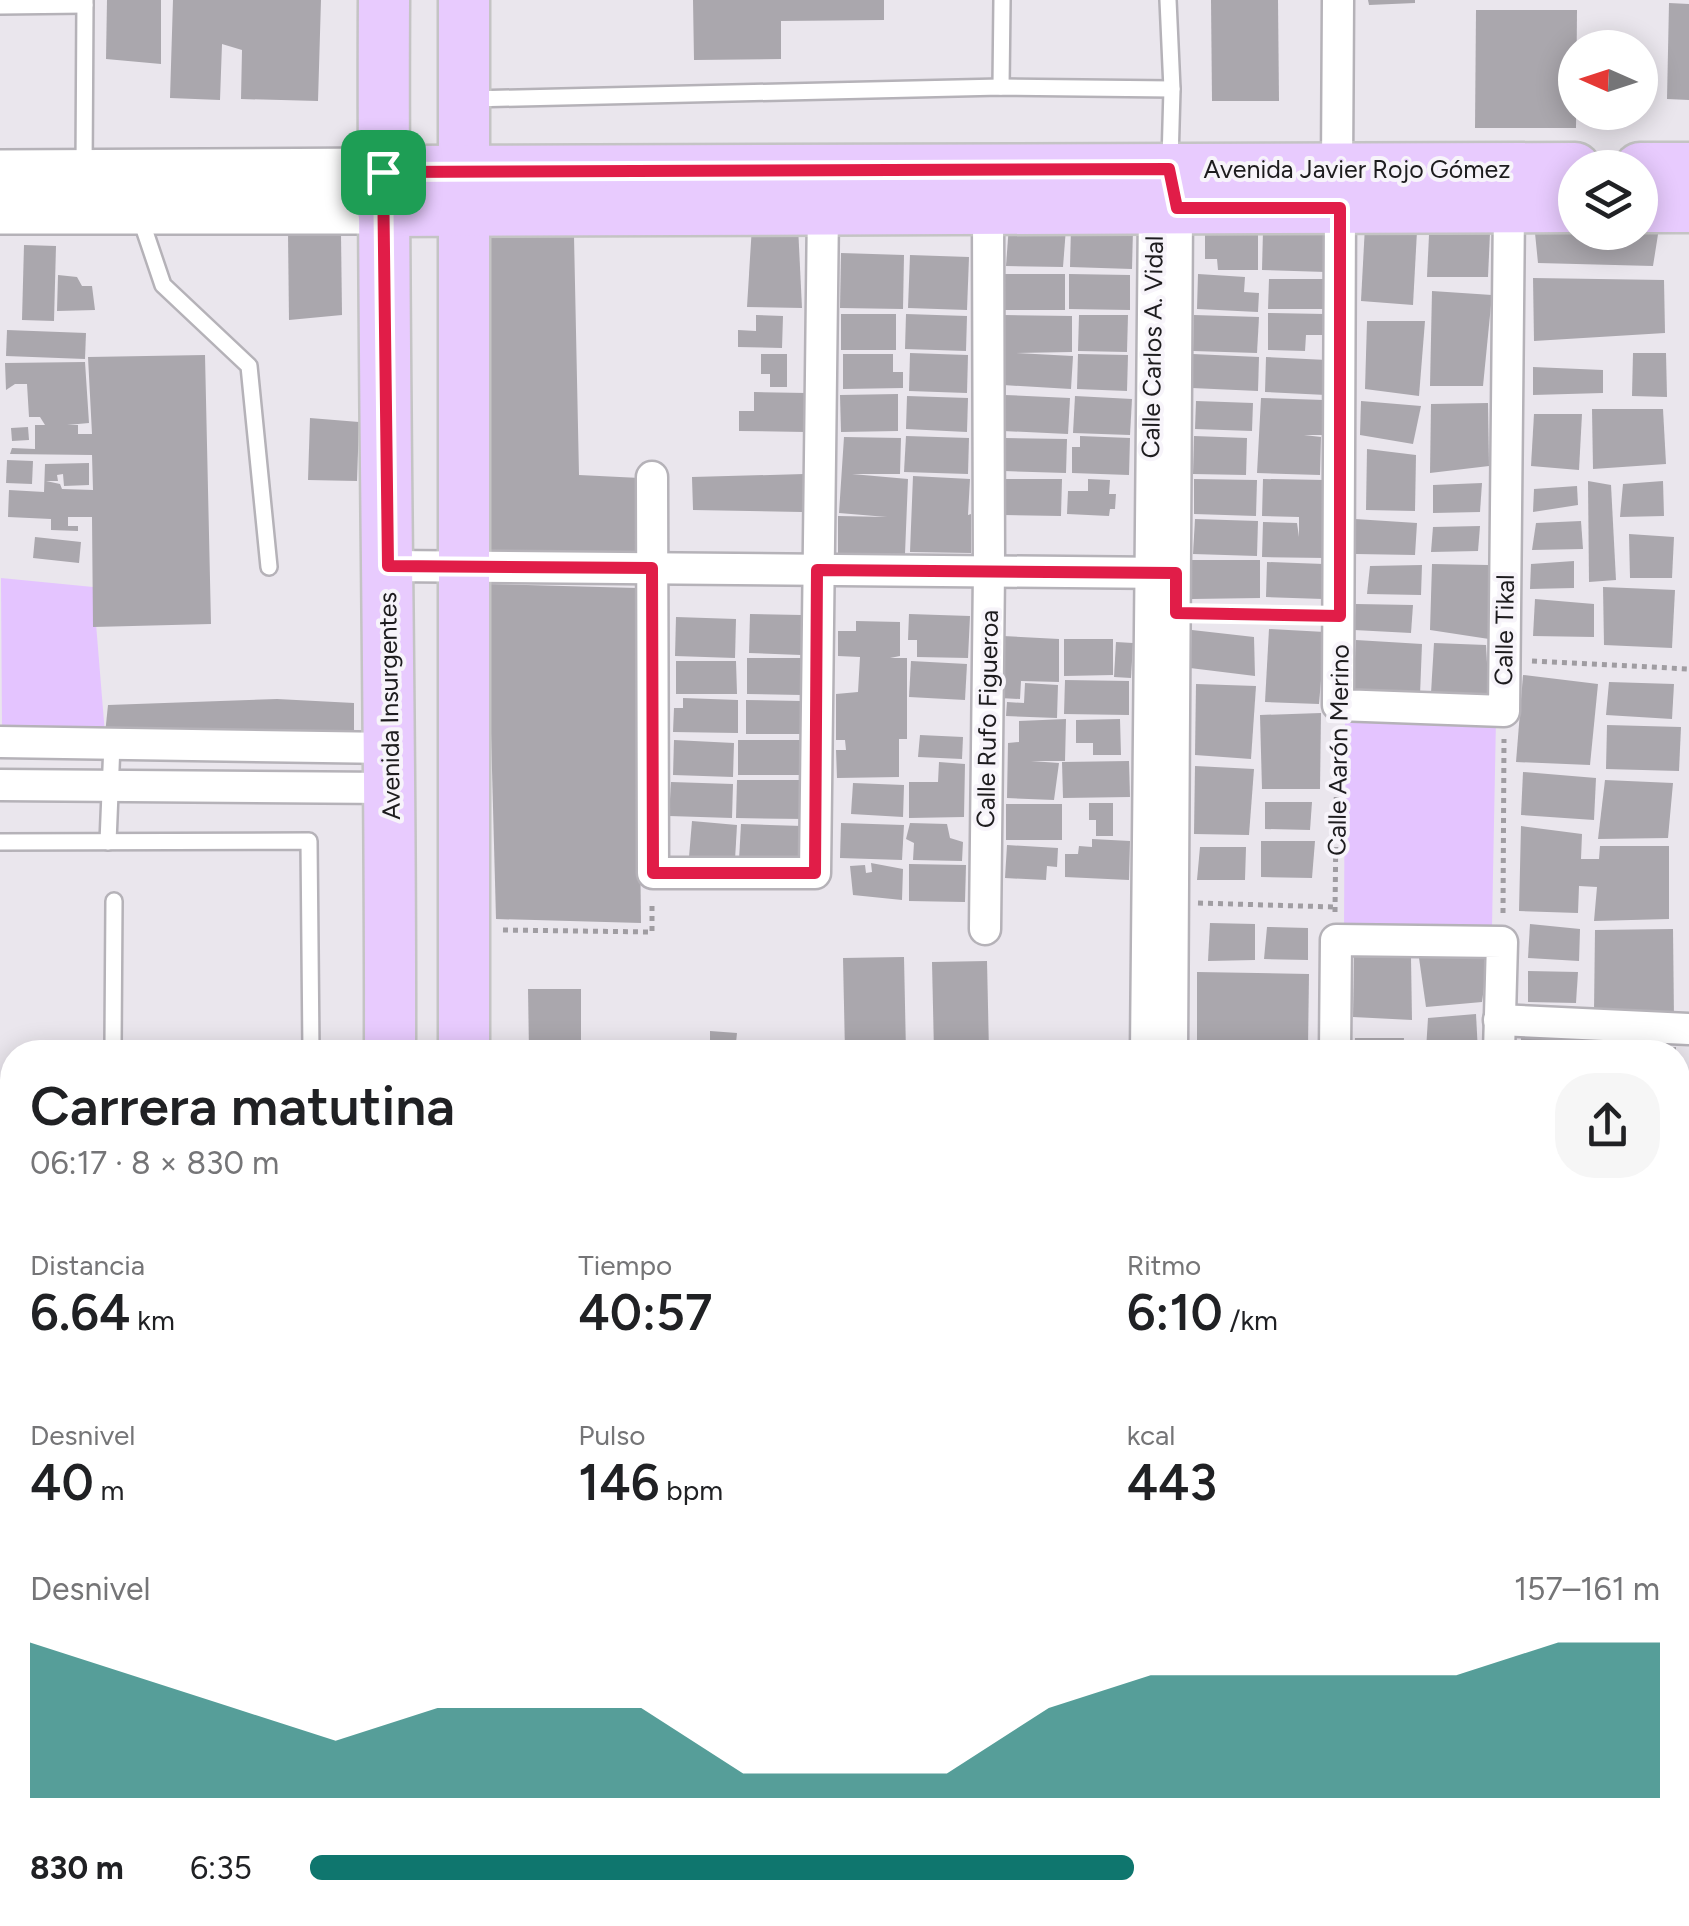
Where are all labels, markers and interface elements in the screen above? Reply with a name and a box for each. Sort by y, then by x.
north arrow [1558,30,1658,130]
map controls [1558,30,1658,250]
pin [341,130,426,215]
icon: arrive [356,145,411,200]
button: layers [1558,150,1658,250]
street label: Avenida Javier Rojo Gómez [1203,154,1511,184]
street label: Calle Carlos A. Vidal [1135,235,1169,459]
street label: Calle Tikal [1488,574,1520,686]
street label: Avenida Insurgentes [372,592,406,820]
street label: Calle Rufo Figueroa [970,610,1004,828]
street label: Calle Aarón Merino [1321,644,1355,856]
text: Carrera matutina [30,1073,455,1139]
button: share [1555,1073,1660,1178]
text: 06:17 · 8 × 830 m [30,1144,279,1182]
text: Distancia [30,1248,145,1282]
text: Tiempo [578,1248,672,1282]
text: Ritmo [1127,1248,1201,1282]
text: 6.64 [30,1282,130,1343]
text: 40:57 [578,1282,712,1343]
text: 6:10 [1127,1282,1223,1343]
text: km [130,1303,175,1337]
text: /km [1223,1303,1278,1337]
text: Desnivel [30,1418,135,1452]
text: Pulso [578,1418,646,1452]
text: kcal [1127,1418,1176,1452]
text: 40 [30,1452,94,1513]
text: 146 [578,1452,659,1513]
text: 443 [1127,1452,1217,1513]
text: m [94,1473,124,1507]
text: bpm [659,1473,723,1507]
text: Desnivel [30,1570,150,1608]
text: 157–161 m [1514,1570,1660,1608]
text: 830 m [30,1849,124,1887]
text: 6:35 [190,1849,252,1887]

